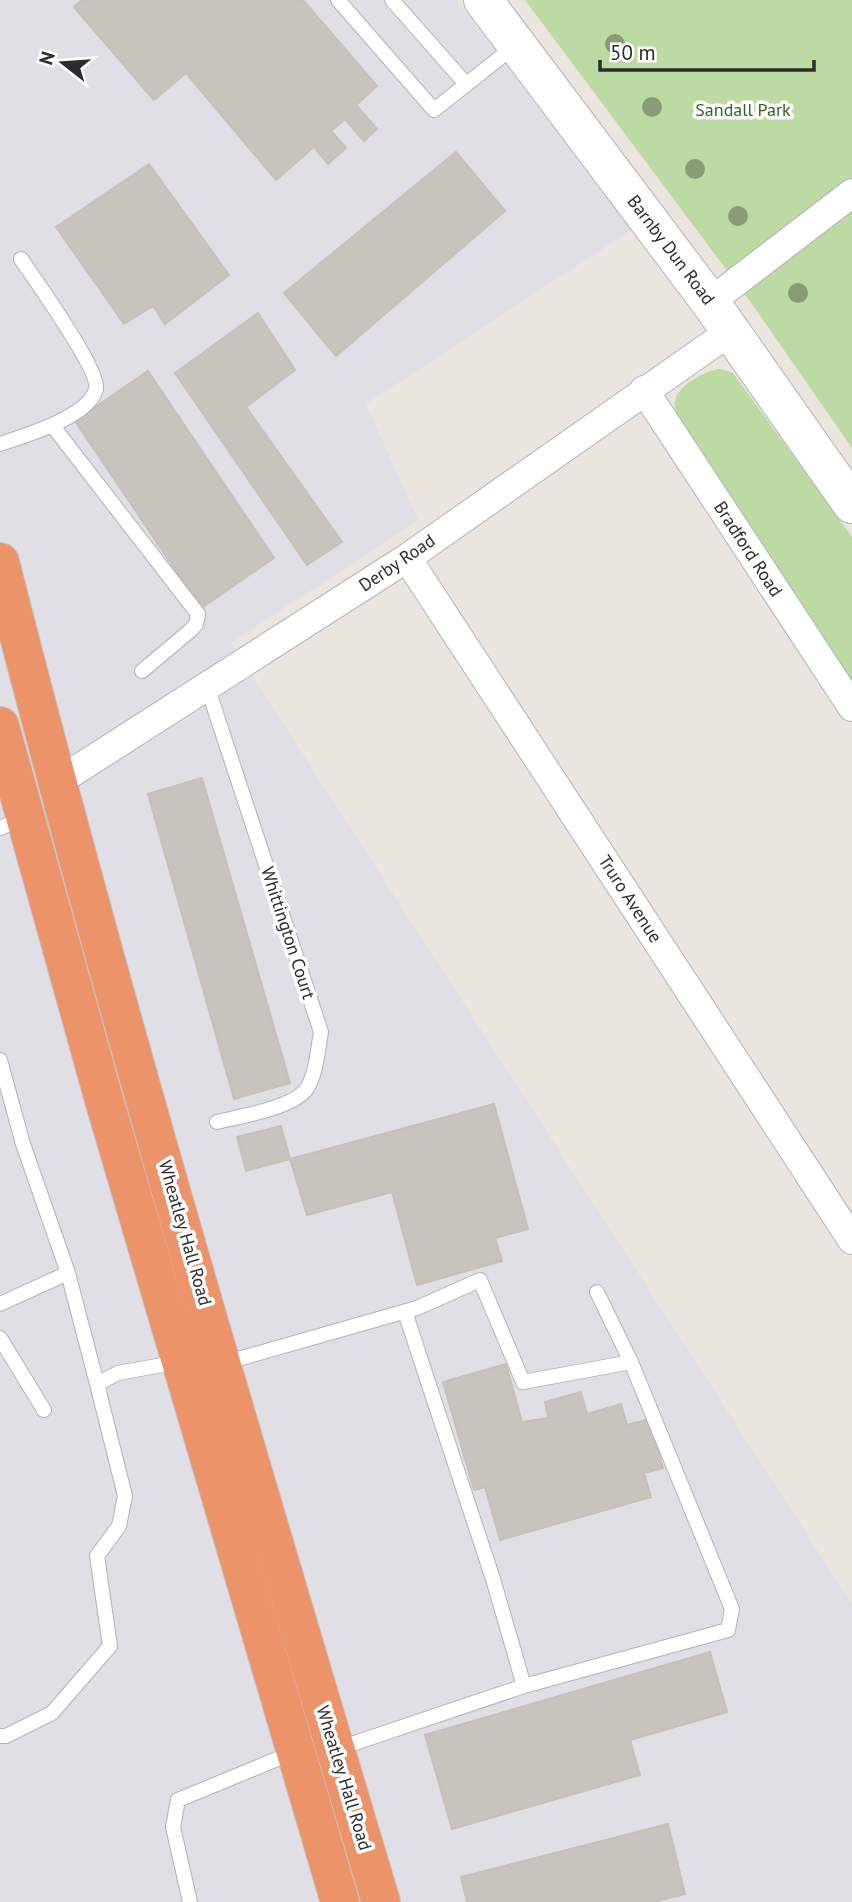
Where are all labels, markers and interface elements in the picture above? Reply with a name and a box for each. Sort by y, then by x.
north arrow [28,28,98,98]
scale bar [600,28,814,72]
text: 50 m [610,39,656,66]
text: N [33,49,60,68]
park label: Sandall Park [695,98,791,121]
street label: Barnby Dun Road [623,190,720,309]
street label: Bradford Road [709,497,788,601]
street label: Derby Road [354,529,439,597]
street label: Truro Avenue [594,850,667,947]
street label: Whittington Court [256,864,321,1002]
street label: Wheatley Hall Road [154,1158,217,1308]
street label: Wheatley Hall Road [312,1703,377,1853]

